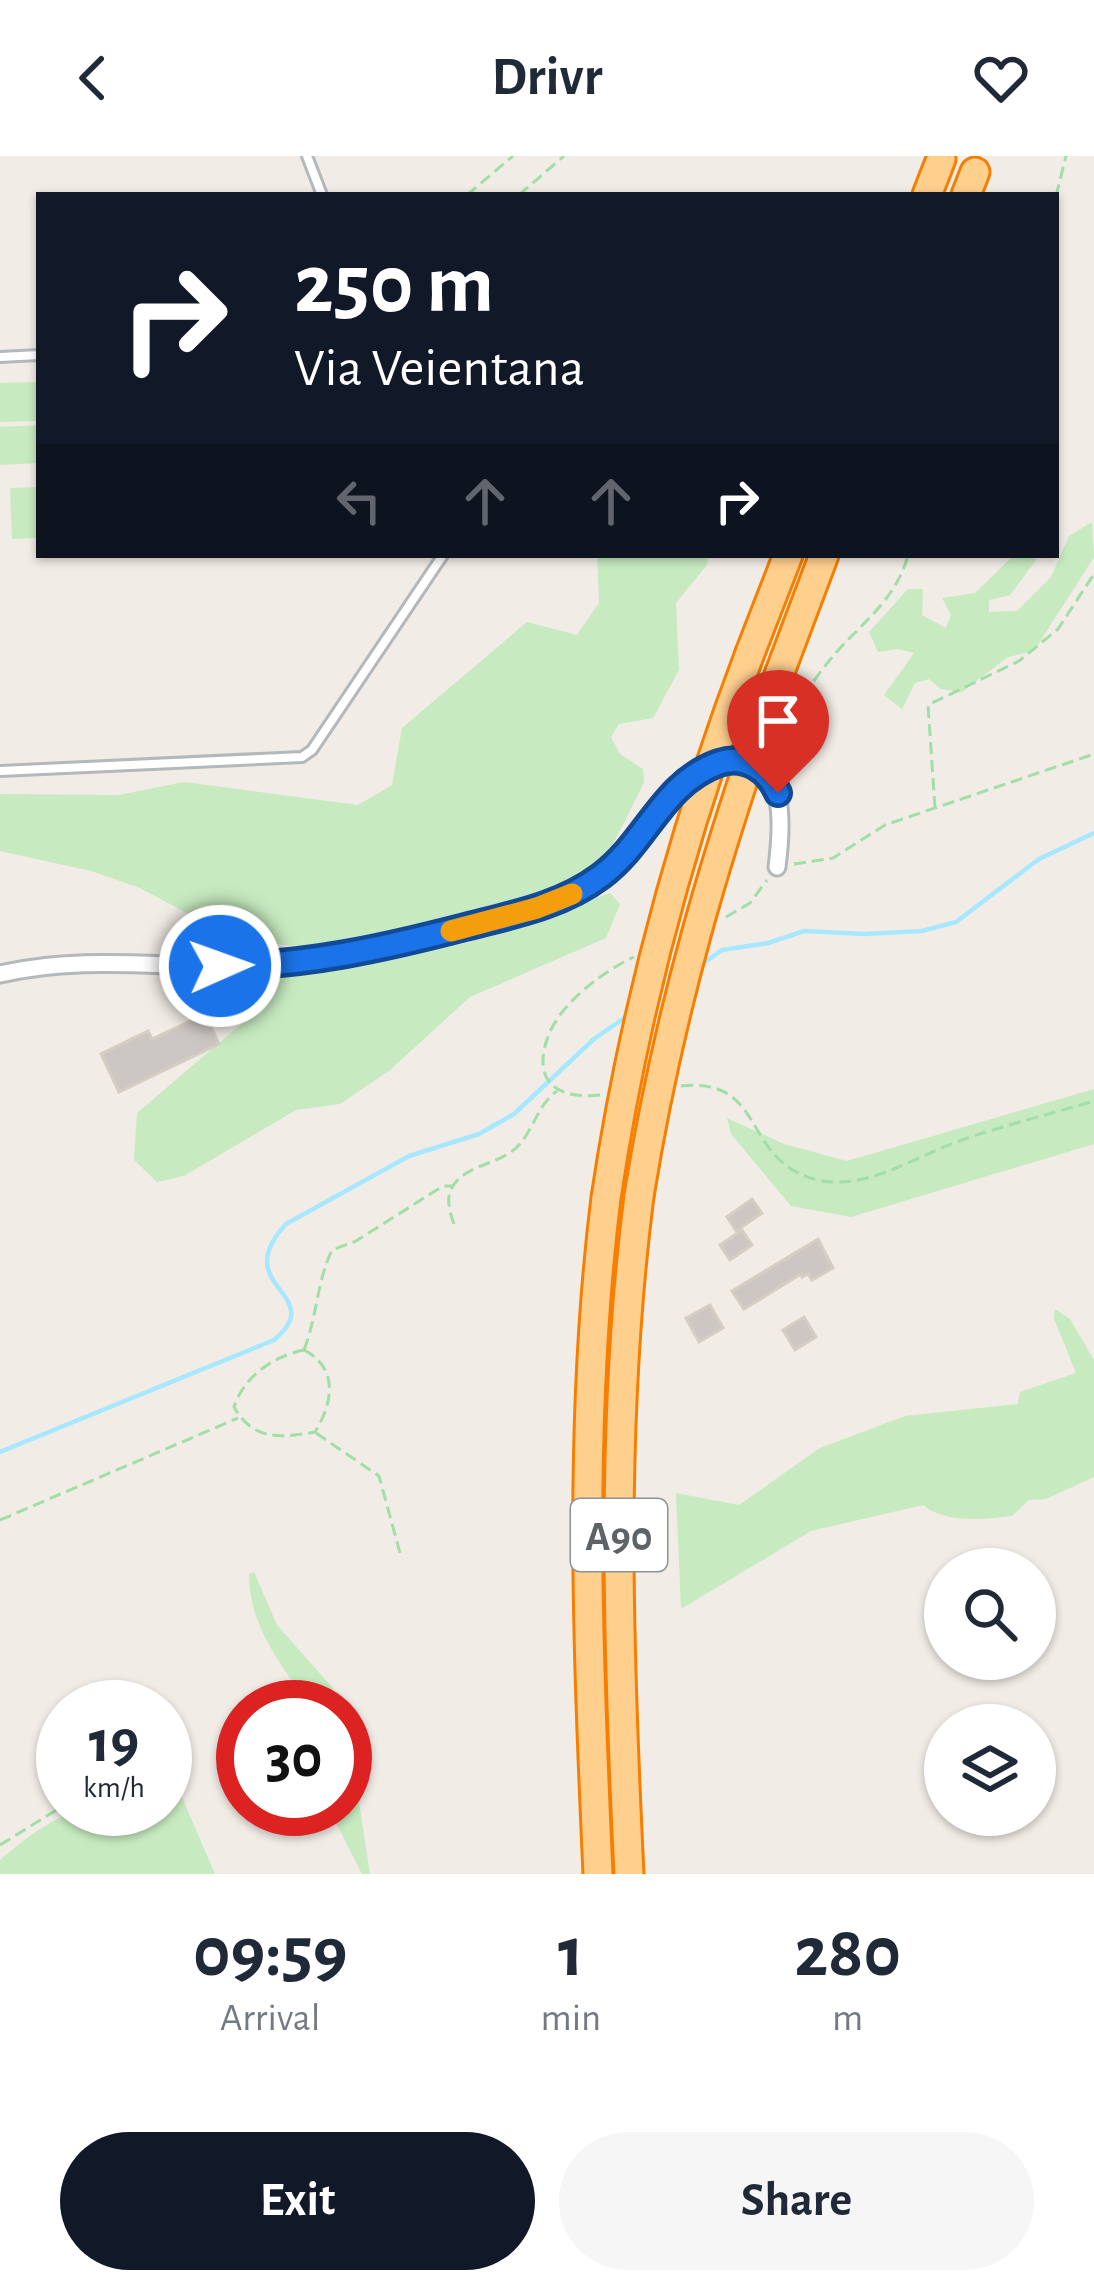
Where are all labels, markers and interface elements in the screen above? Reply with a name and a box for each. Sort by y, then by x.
icon: back [60,45,126,111]
icon: heart [968,45,1034,111]
text: Drivr [492,51,602,105]
icon: right [96,240,252,396]
text: 250 m [294,244,494,328]
text: Via Veientana [294,342,585,396]
icon: left [326,468,392,534]
icon: ahead [452,468,518,534]
icon: ahead [578,468,644,534]
icon: right [704,468,770,534]
pin [727,670,829,793]
icon: arrive [745,688,811,754]
position arrow [157,903,283,1029]
road number: A90 [571,1499,667,1571]
map controls [924,1548,1056,1836]
button: search [924,1548,1056,1680]
speed limit sign: 30 [216,1680,372,1836]
button: layers [924,1704,1056,1836]
text: 19 [89,1713,139,1773]
text: km/h [83,1773,145,1803]
text: 09:59 [193,1917,348,1989]
text: 1 [558,1917,584,1989]
text: 280 [794,1917,901,1989]
text: Arrival [220,1999,320,2038]
text: min [540,1999,601,2038]
text: m [832,1999,863,2038]
button: Exit [60,2132,535,2270]
button: Share [559,2132,1034,2270]

